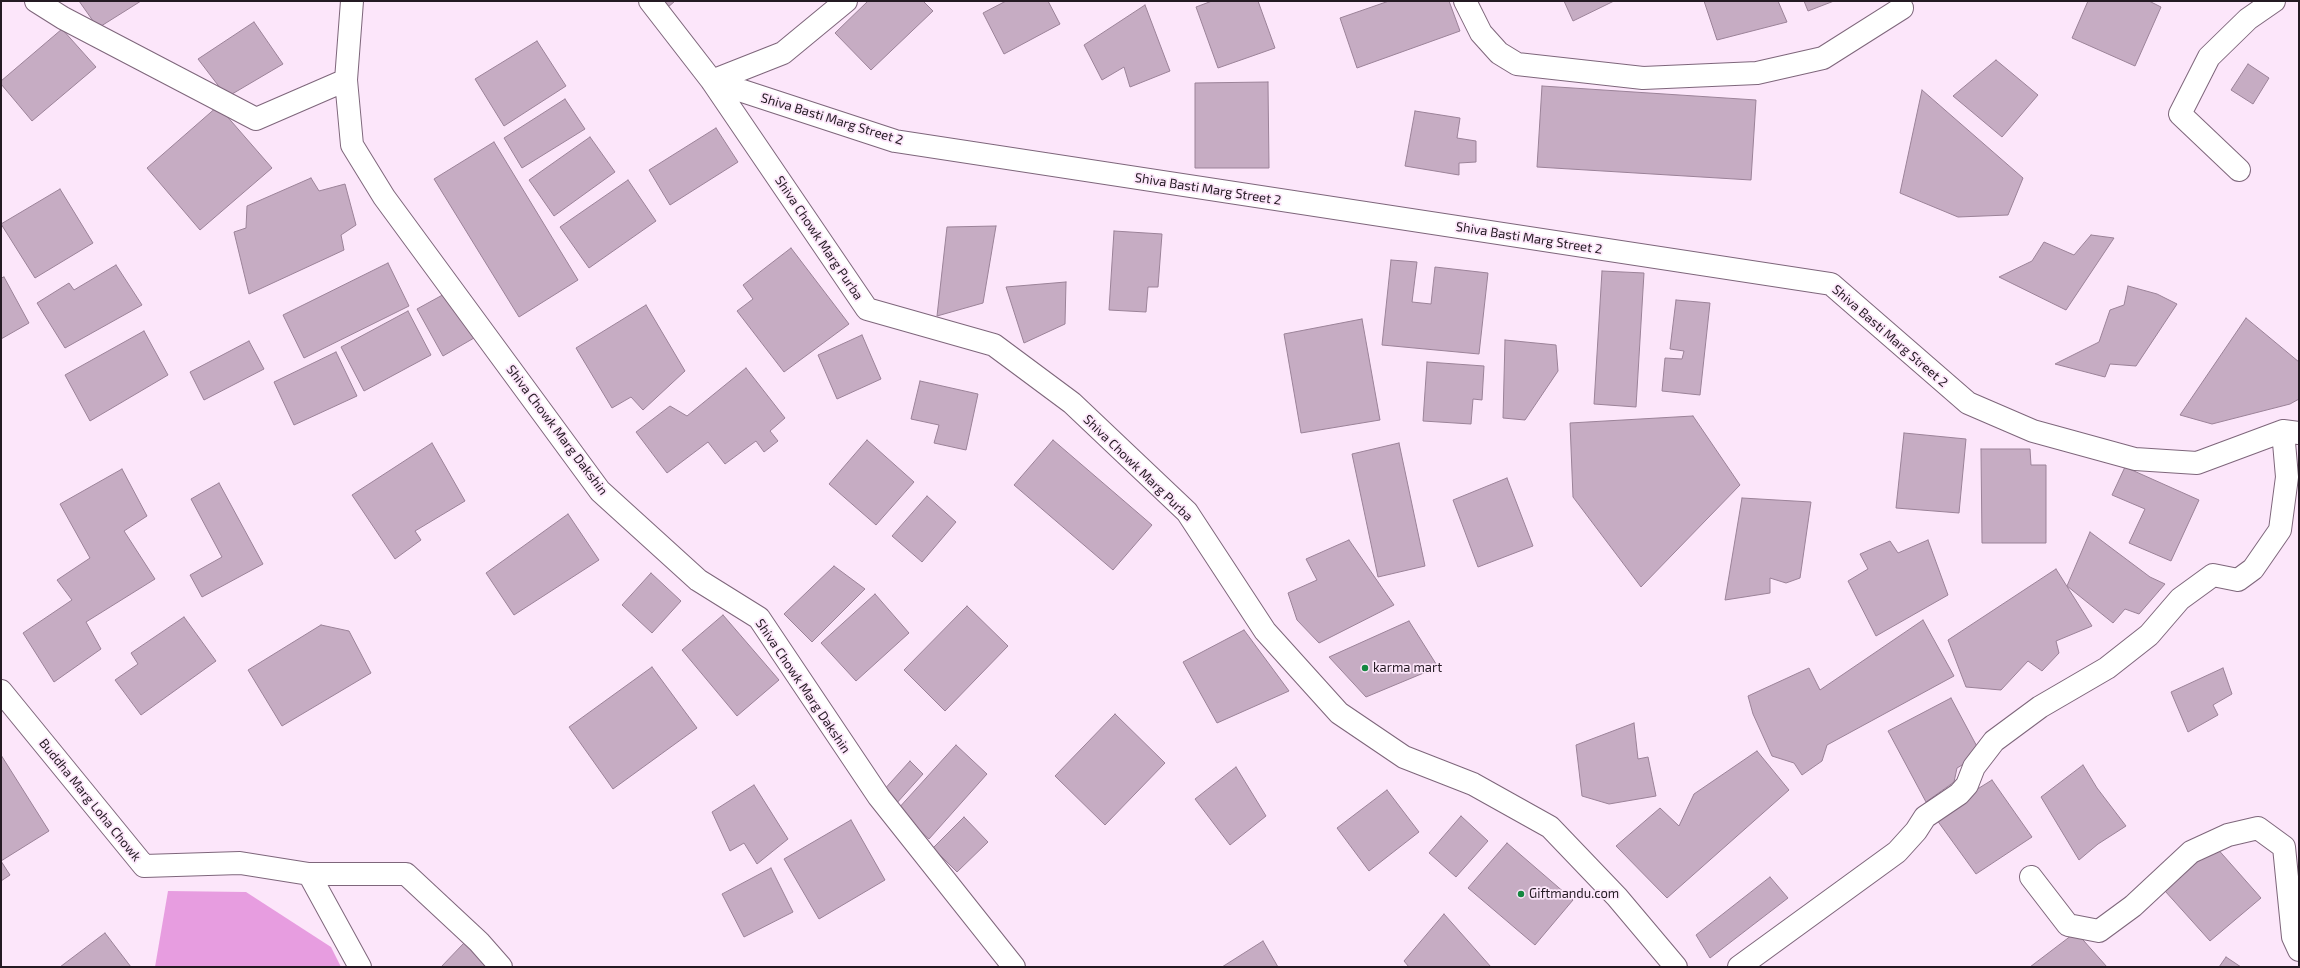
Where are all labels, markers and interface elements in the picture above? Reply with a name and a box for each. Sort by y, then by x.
street label: Shiva Basti Marg Street 2 [759,90,905,148]
street label: Shiva Basti Marg Street 2 [1134,170,1282,208]
street label: Shiva Chowk Marg Purba [772,173,866,303]
street label: Shiva Basti Marg Street 2 [1455,219,1603,257]
street label: Shiva Basti Marg Street 2 [1829,282,1951,390]
street label: Shiva Chowk Marg Dakshin [503,362,611,498]
street label: Shiva Chowk Marg Purba [1080,412,1196,524]
street label: Shiva Chowk Marg Dakshin [752,616,854,756]
place label: karma mart [1373,660,1442,676]
marker: karma mart [1360,663,1370,673]
street label: Buddha Marg Loha Chowk [36,736,144,864]
place label: Giftmandu.com [1529,886,1619,902]
marker: Giftmandu.com [1516,889,1526,899]

